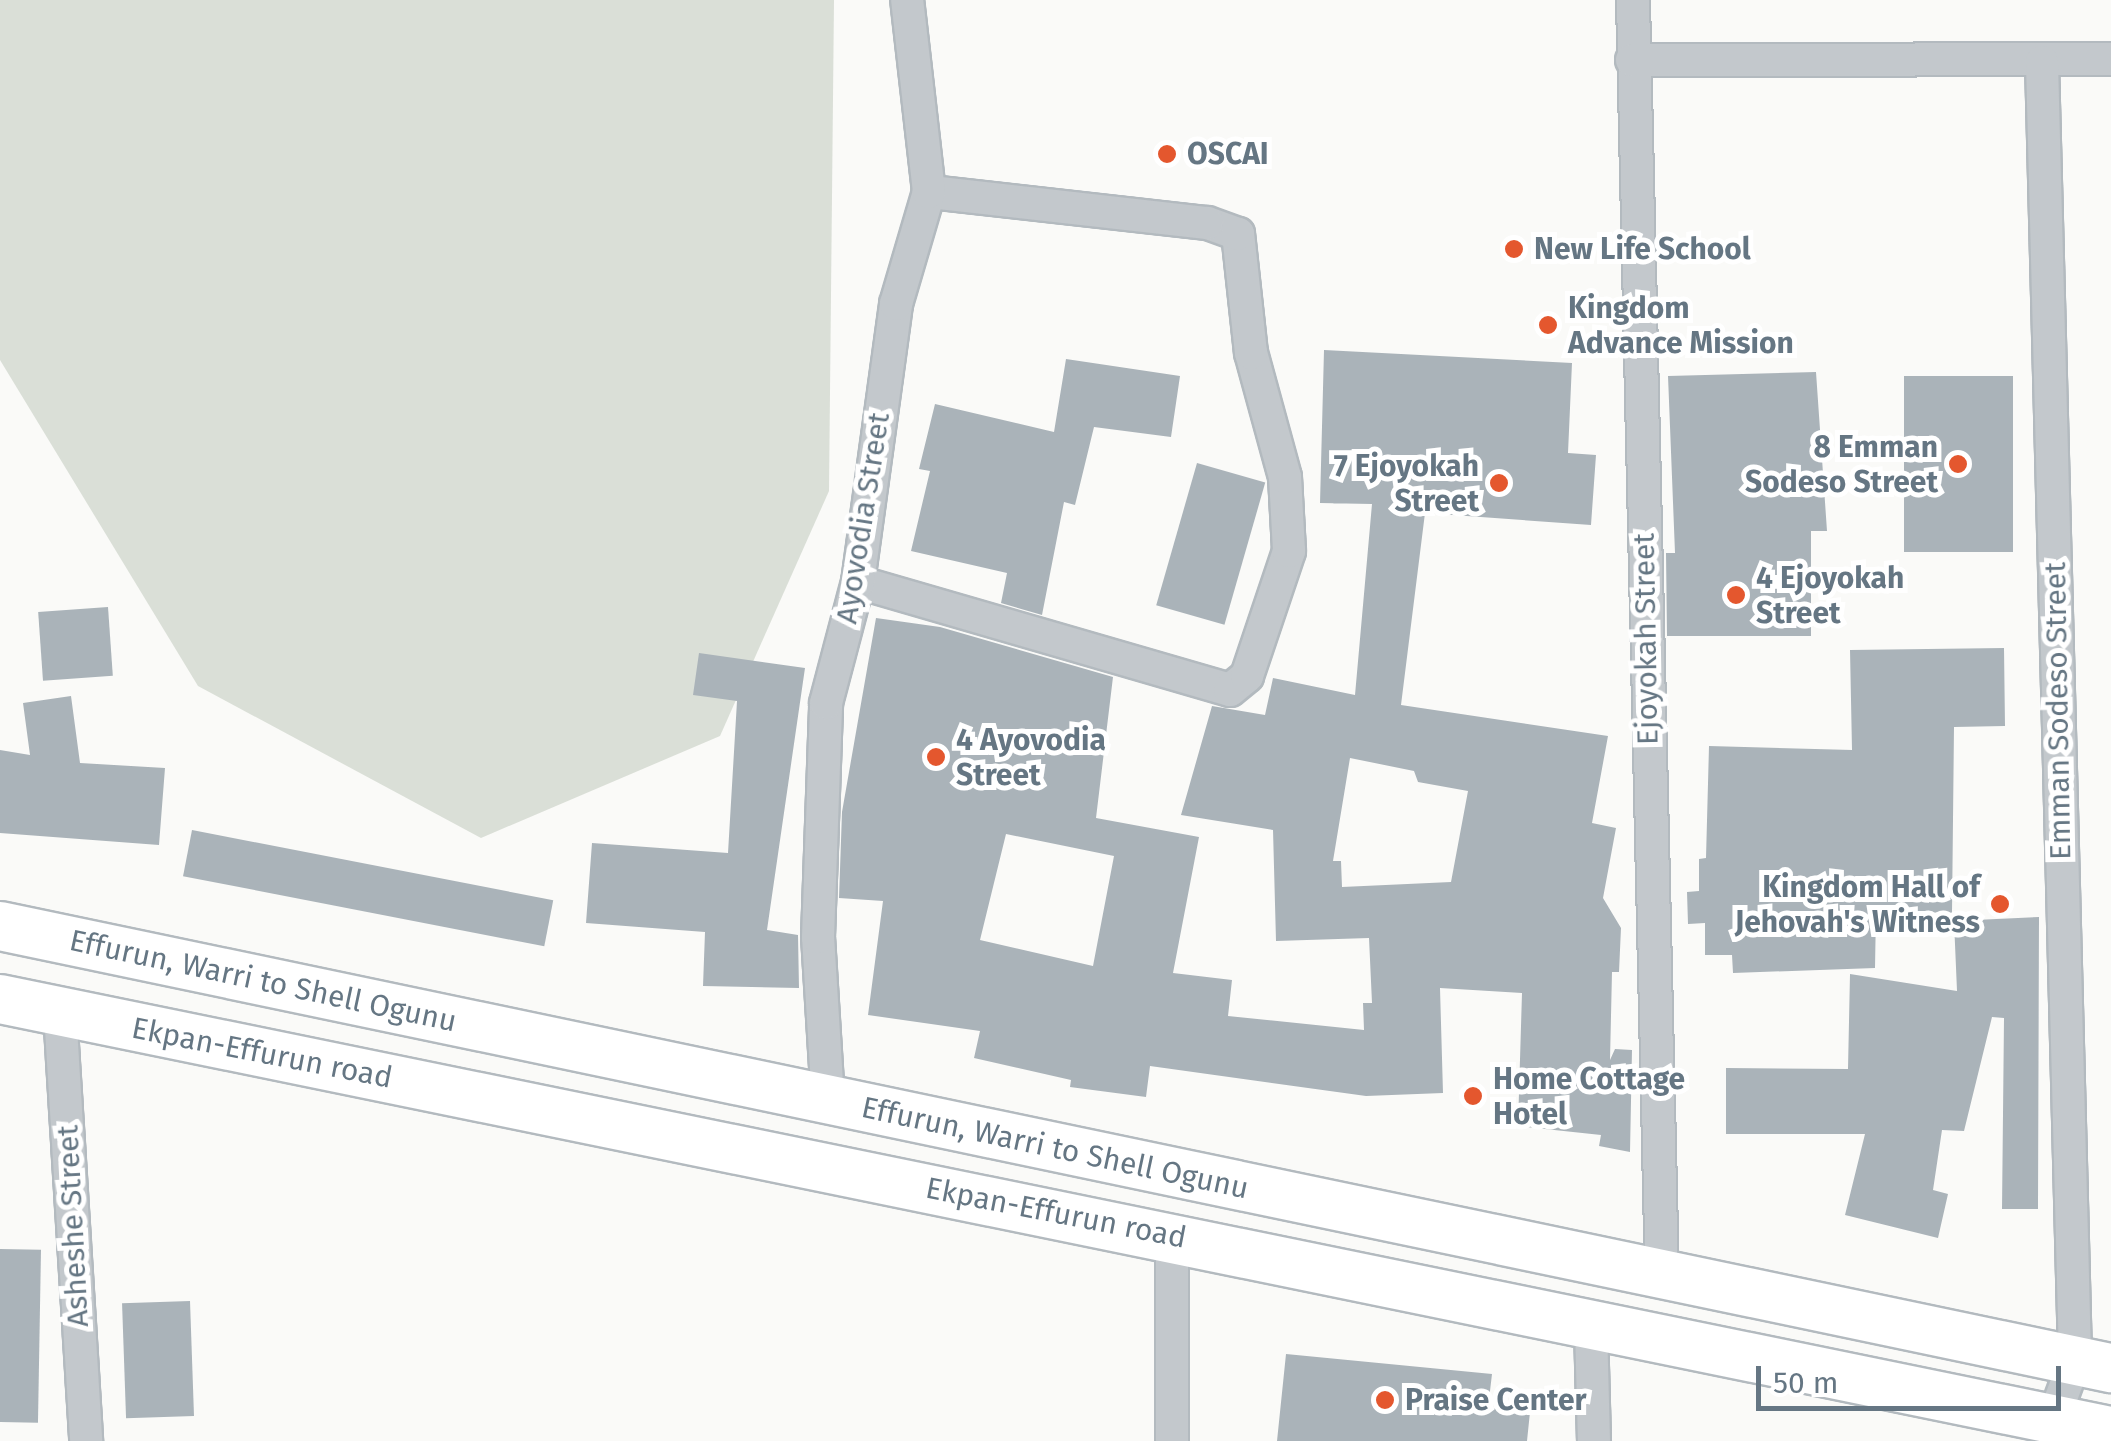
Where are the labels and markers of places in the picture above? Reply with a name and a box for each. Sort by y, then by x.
place label: OSCAI [1187,136,1269,172]
marker: OSCAI [1156,143,1178,165]
place label: New Life School [1534,231,1751,267]
marker: New Life School [1503,238,1525,260]
place label: Kingdom Advance Mission [1568,290,1794,360]
marker: Kingdom Advance Mission [1537,314,1559,336]
place label: 8 Emman Sodeso Street [1745,429,1938,500]
place label: 7 Ejoyokah Street [1334,448,1479,518]
marker: 8 Emman Sodeso Street [1947,453,1969,475]
marker: 7 Ejoyokah Street [1488,472,1510,494]
place label: 4 Ejoyokah Street [1756,560,1904,630]
marker: 4 Ejoyokah Street [1725,584,1747,606]
place label: 4 Ayovodia Street [956,722,1106,792]
marker: 4 Ayovodia Street [925,746,947,768]
place label: Kingdom Hall of Jehovah's Witness [1735,869,1980,940]
marker: Kingdom Hall of Jehovah's Witness [1989,893,2011,915]
place label: Home Cottage Hotel [1493,1061,1685,1132]
marker: Home Cottage Hotel [1462,1085,1484,1107]
place label: Praise Center [1405,1382,1587,1418]
marker: Praise Center [1374,1389,1396,1411]

